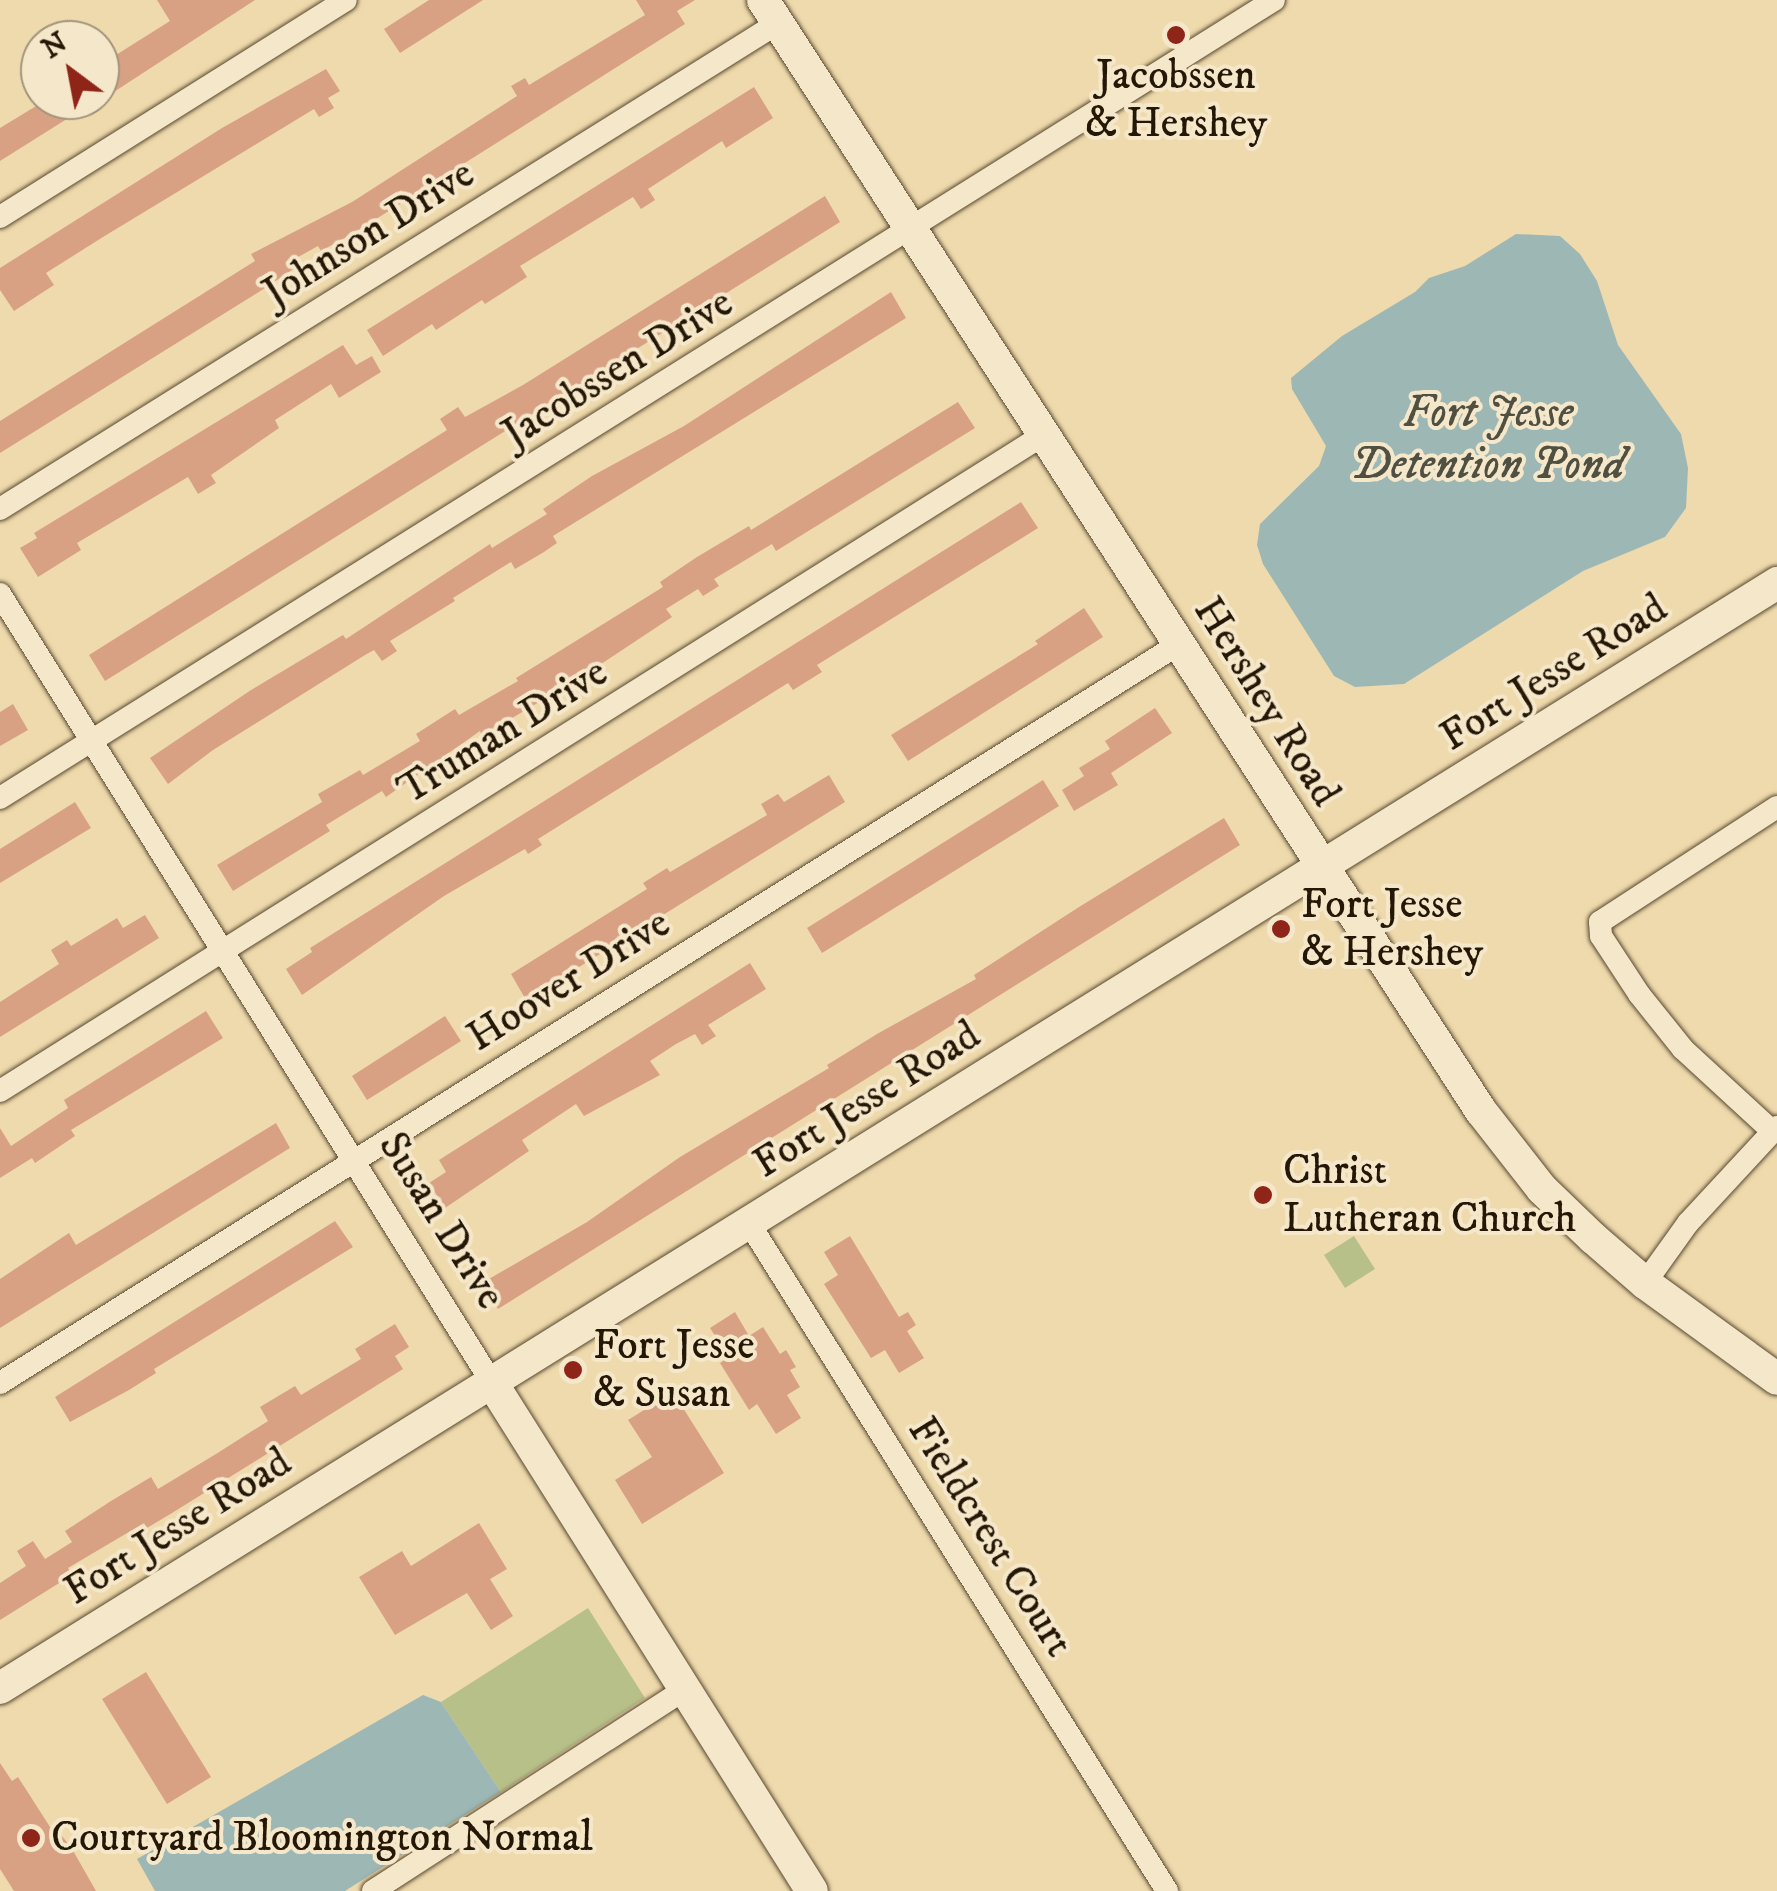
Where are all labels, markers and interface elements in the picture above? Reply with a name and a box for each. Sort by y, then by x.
north arrow [20,20,120,120]
marker: Jacobssen & Hershey [1165,24,1187,46]
text: N [36,25,74,67]
place label: Jacobssen & Hershey [1085,51,1267,150]
street label: Johnson Drive [254,149,484,319]
street label: Jacobssen Drive [494,278,742,460]
water label: Fort Jesse Detention Pond [1351,387,1625,493]
street label: Fort Jesse Road [1431,583,1677,763]
street label: Hershey Road [1182,588,1350,816]
street label: Truman Drive [389,648,617,816]
place label: Fort Jesse & Hershey [1301,880,1483,978]
street label: Hoover Drive [458,899,680,1063]
marker: Fort Jesse & Hershey [1270,918,1292,940]
street label: Fort Jesse Road [744,1010,990,1190]
street label: Susan Drive [367,1123,515,1319]
place label: Christ Lutheran Church [1283,1146,1576,1244]
marker: Christ Lutheran Church [1252,1184,1274,1206]
place label: Fort Jesse & Susan [593,1321,755,1420]
marker: Fort Jesse & Susan [562,1359,584,1381]
street label: Fieldcrest Court [896,1408,1084,1666]
street label: Fort Jesse Road [55,1437,301,1617]
place label: Courtyard Bloomington Normal [51,1813,593,1863]
marker: Courtyard Bloomington Normal [20,1827,42,1849]

